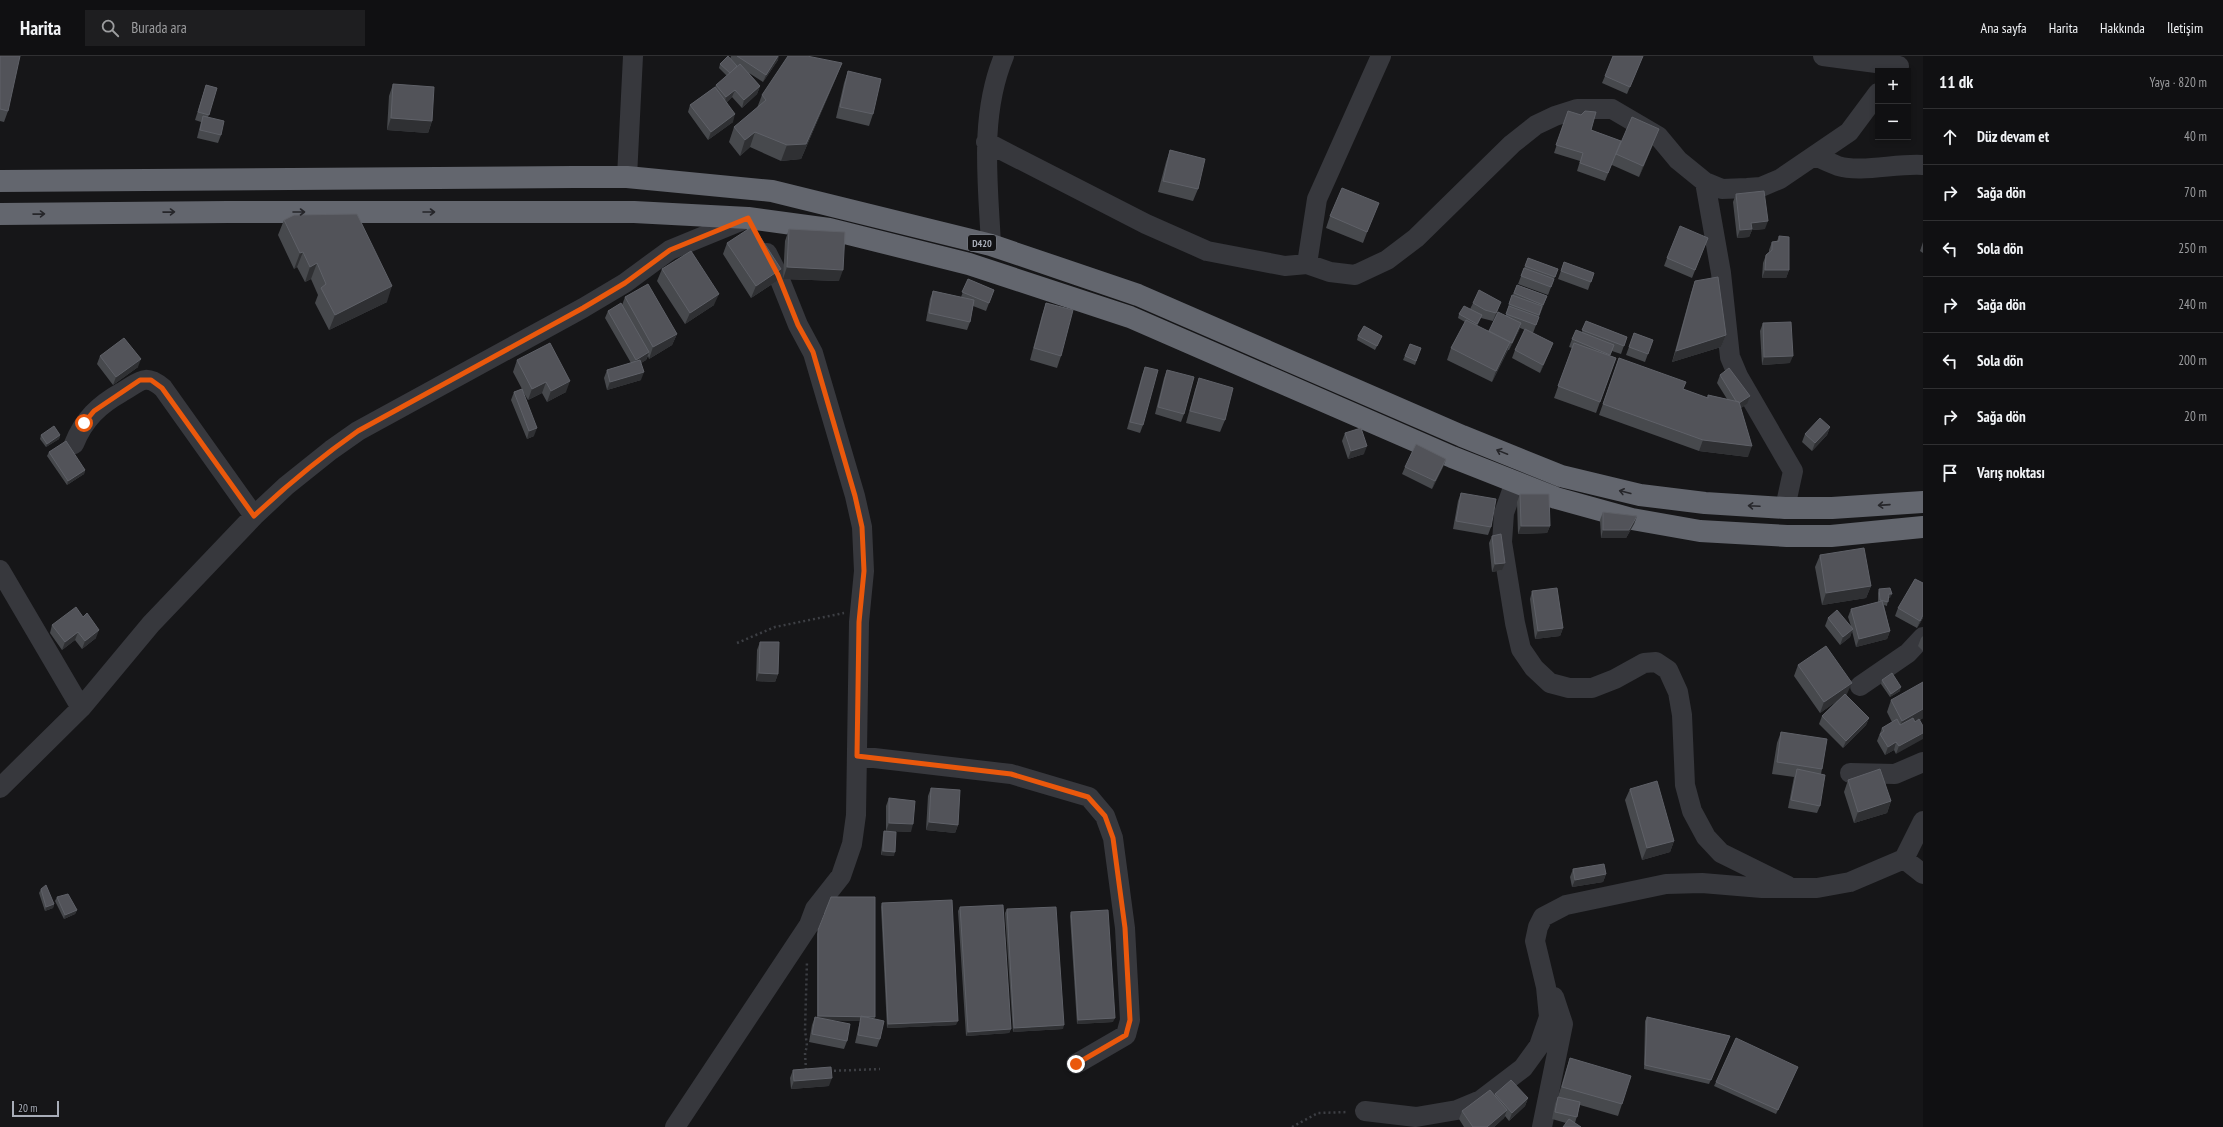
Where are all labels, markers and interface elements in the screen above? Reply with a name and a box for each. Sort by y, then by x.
search box [85,10,365,46]
text: Harita [20,16,61,40]
icon: search [99,17,121,39]
text: Burada ara [131,18,187,37]
text: Ana sayfa [1981,19,2027,37]
text: Harita [2049,19,2078,37]
text: Hakkında [2100,19,2145,37]
text: İletişim [2167,19,2203,37]
map controls [1875,68,1911,140]
button: + [1875,68,1911,104]
text: 11 dk [1939,71,1973,93]
text: Yaya · 820 m [2150,74,2207,91]
button: − [1875,104,1911,140]
icon: ahead [1939,126,1961,148]
text: Düz devam et [1977,127,2049,146]
text: 40 m [2184,128,2207,145]
icon: right [1939,182,1961,204]
text: Sağa dön [1977,183,2026,202]
text: 70 m [2184,184,2207,201]
one-way arrow [162,208,175,216]
one-way arrow [292,208,305,216]
one-way arrow [422,208,435,216]
one-way arrow [32,210,45,218]
road number: D420 [968,235,996,251]
icon: left [1939,238,1961,260]
text: Sola dön [1977,239,2023,258]
text: 250 m [2178,240,2207,257]
icon: right [1939,294,1961,316]
text: Sağa dön [1977,295,2026,314]
text: 240 m [2178,296,2207,313]
icon: left [1939,350,1961,372]
text: Sola dön [1977,351,2023,370]
text: 200 m [2178,352,2207,369]
icon: right [1939,406,1961,428]
text: Sağa dön [1977,407,2026,426]
text: 20 m [2184,408,2207,425]
route start [75,414,93,432]
one-way arrow [1496,448,1508,456]
icon: arrive [1939,462,1961,484]
text: Varış noktası [1977,463,2045,482]
one-way arrow [1619,487,1632,495]
one-way arrow [1878,501,1891,508]
one-way arrow [1748,503,1761,510]
route end [1067,1055,1085,1073]
scale bar [12,1099,59,1118]
text: 20 m [18,1101,37,1115]

